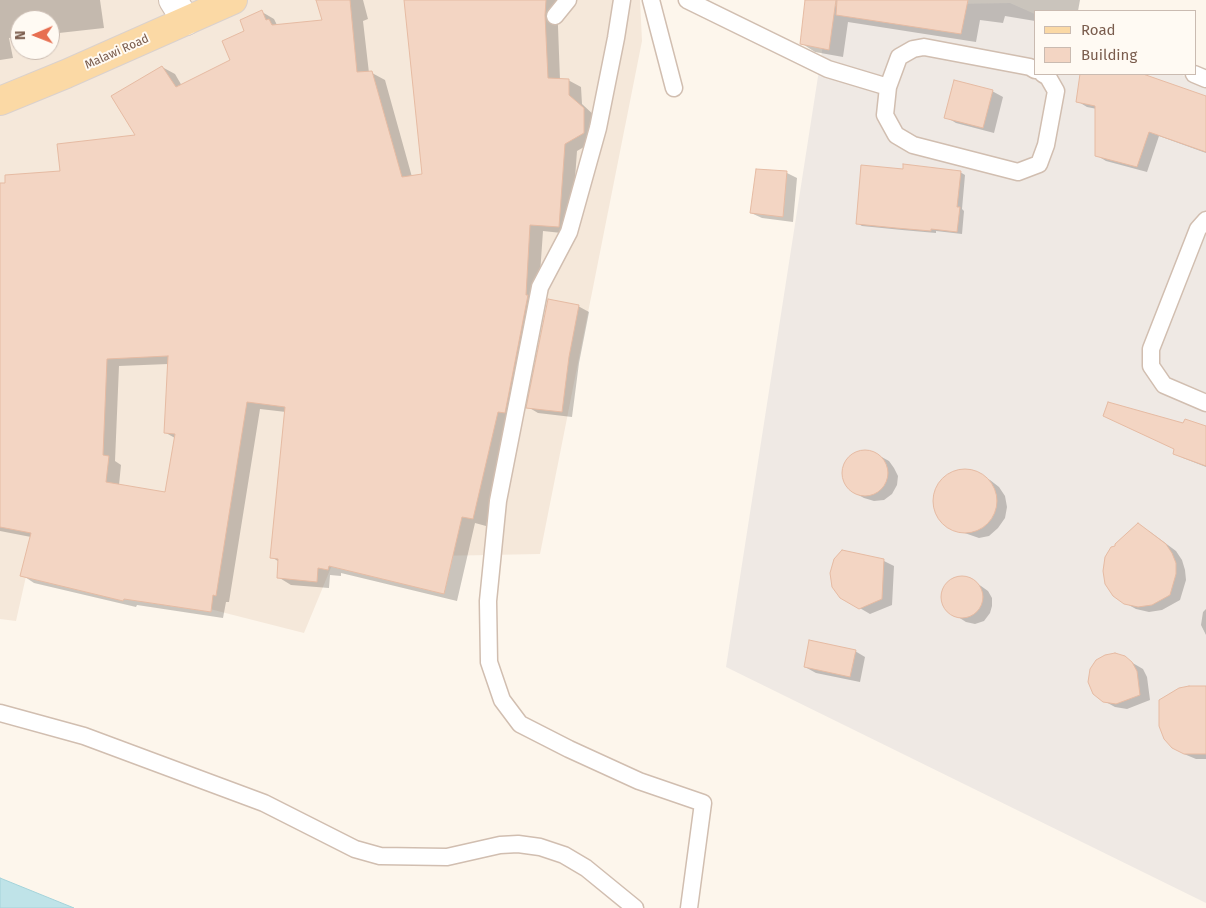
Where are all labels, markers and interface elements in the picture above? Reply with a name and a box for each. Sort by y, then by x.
north arrow [10,10,60,60]
legend [1034,10,1196,75]
text: Road [1081,21,1116,39]
text: N [12,30,29,40]
street label: Malawi Road [83,31,151,73]
text: Building [1081,46,1137,64]

